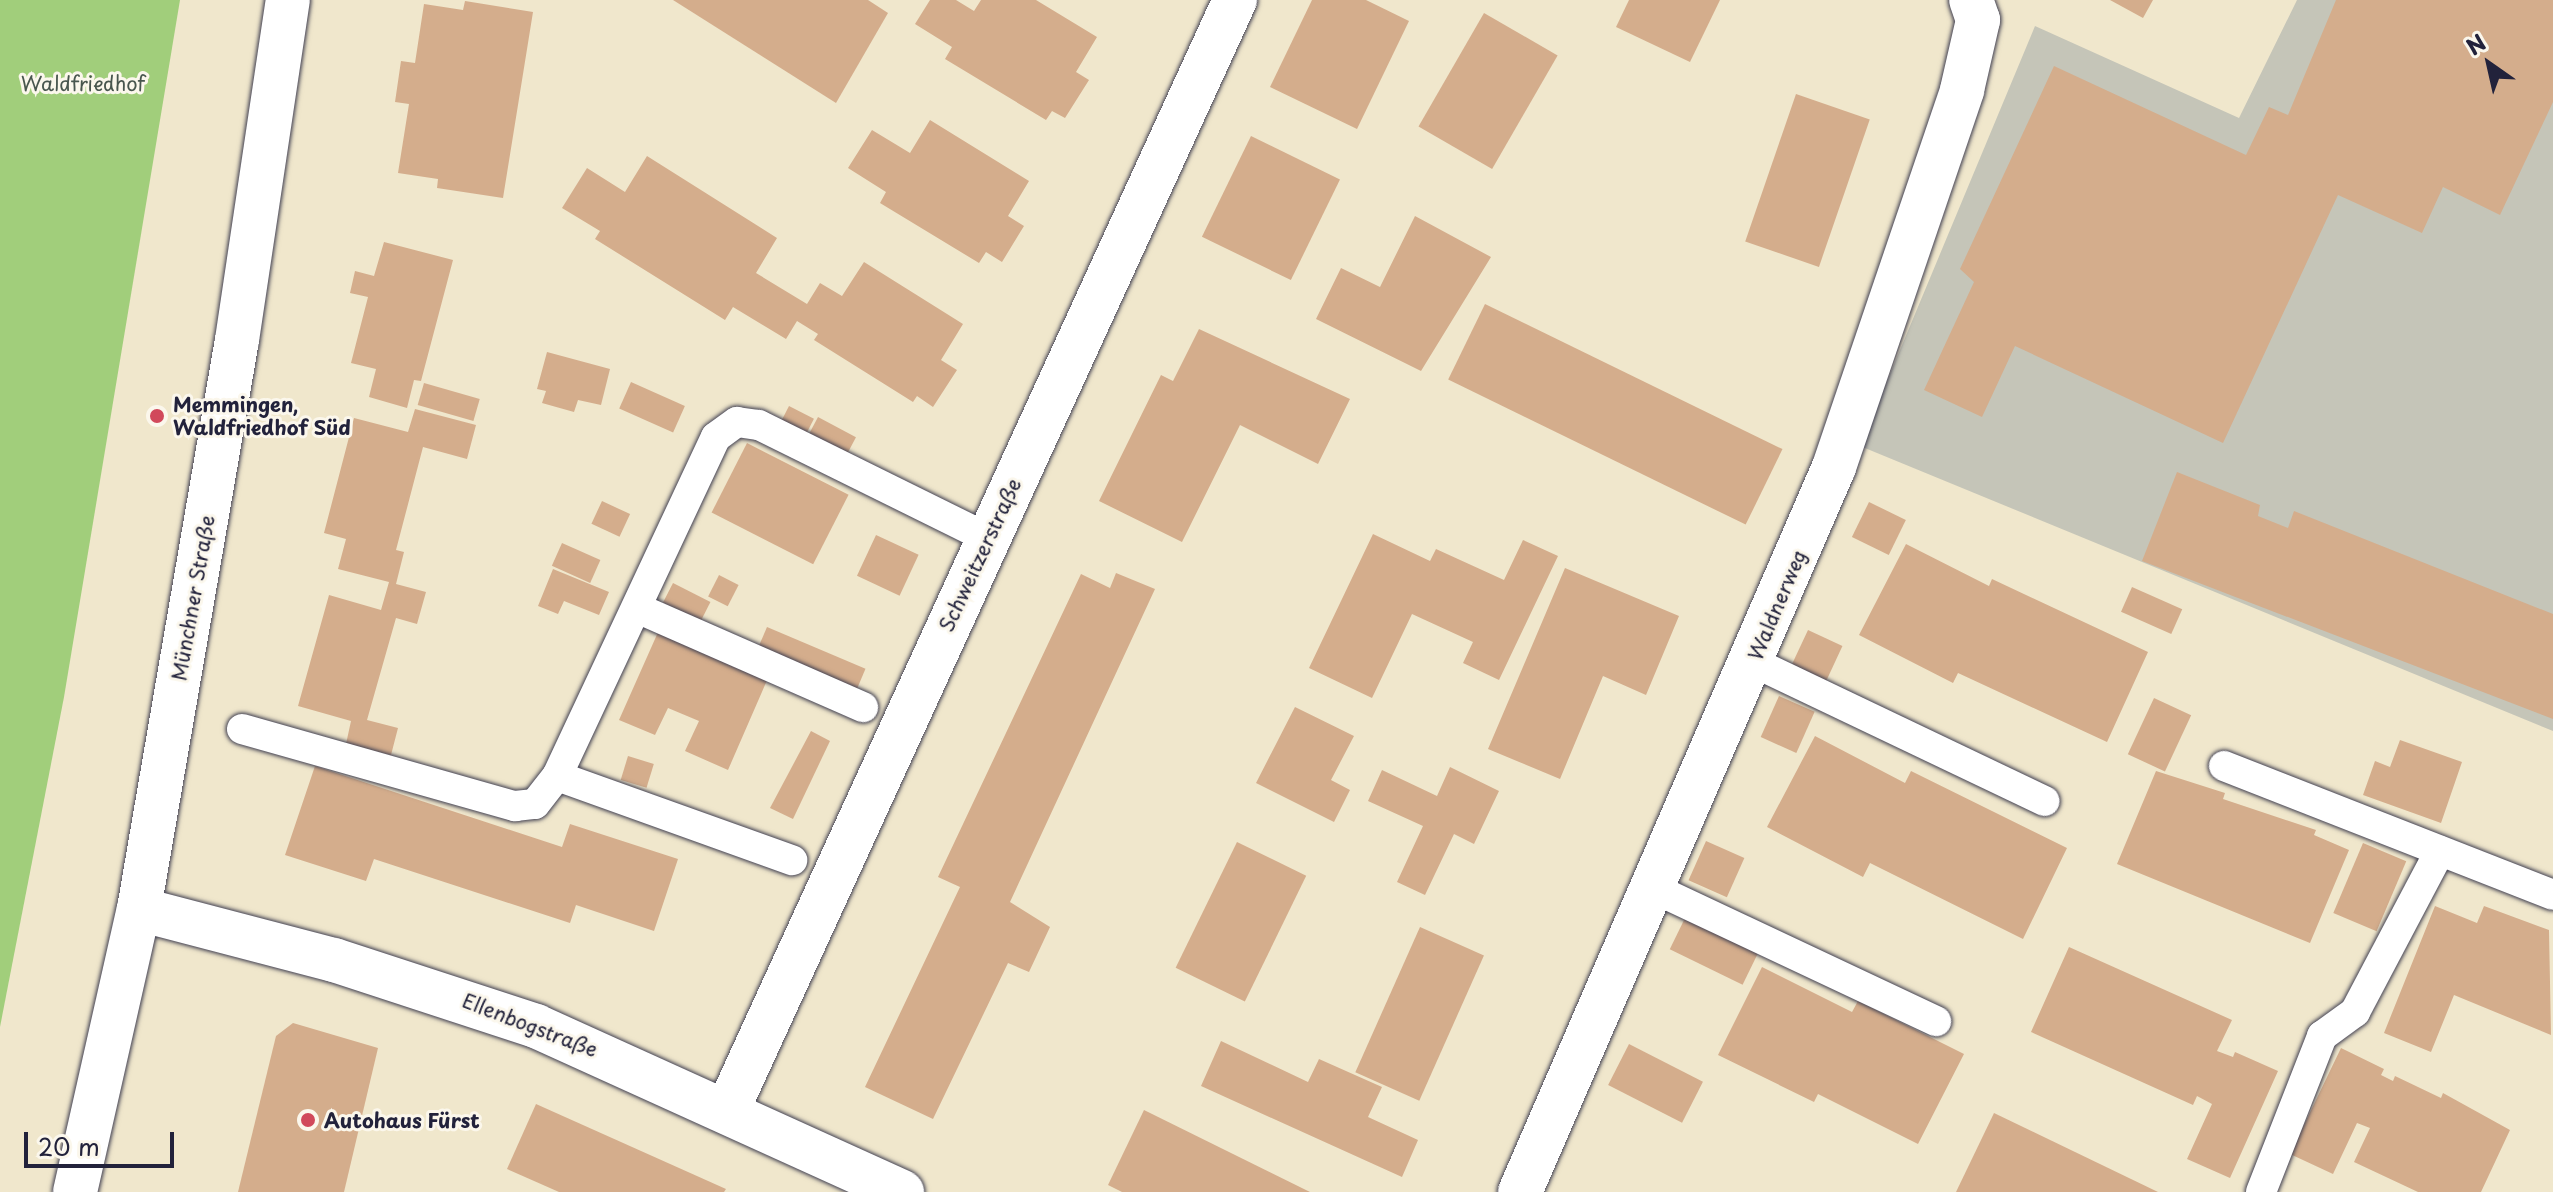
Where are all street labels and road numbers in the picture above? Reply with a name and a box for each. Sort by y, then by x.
street label: Schweitzerstraße [934,474,1026,636]
street label: Münchner Straße [167,513,219,683]
street label: Waldnerweg [1743,546,1811,664]
street label: Ellenbogstraße [459,988,601,1062]

